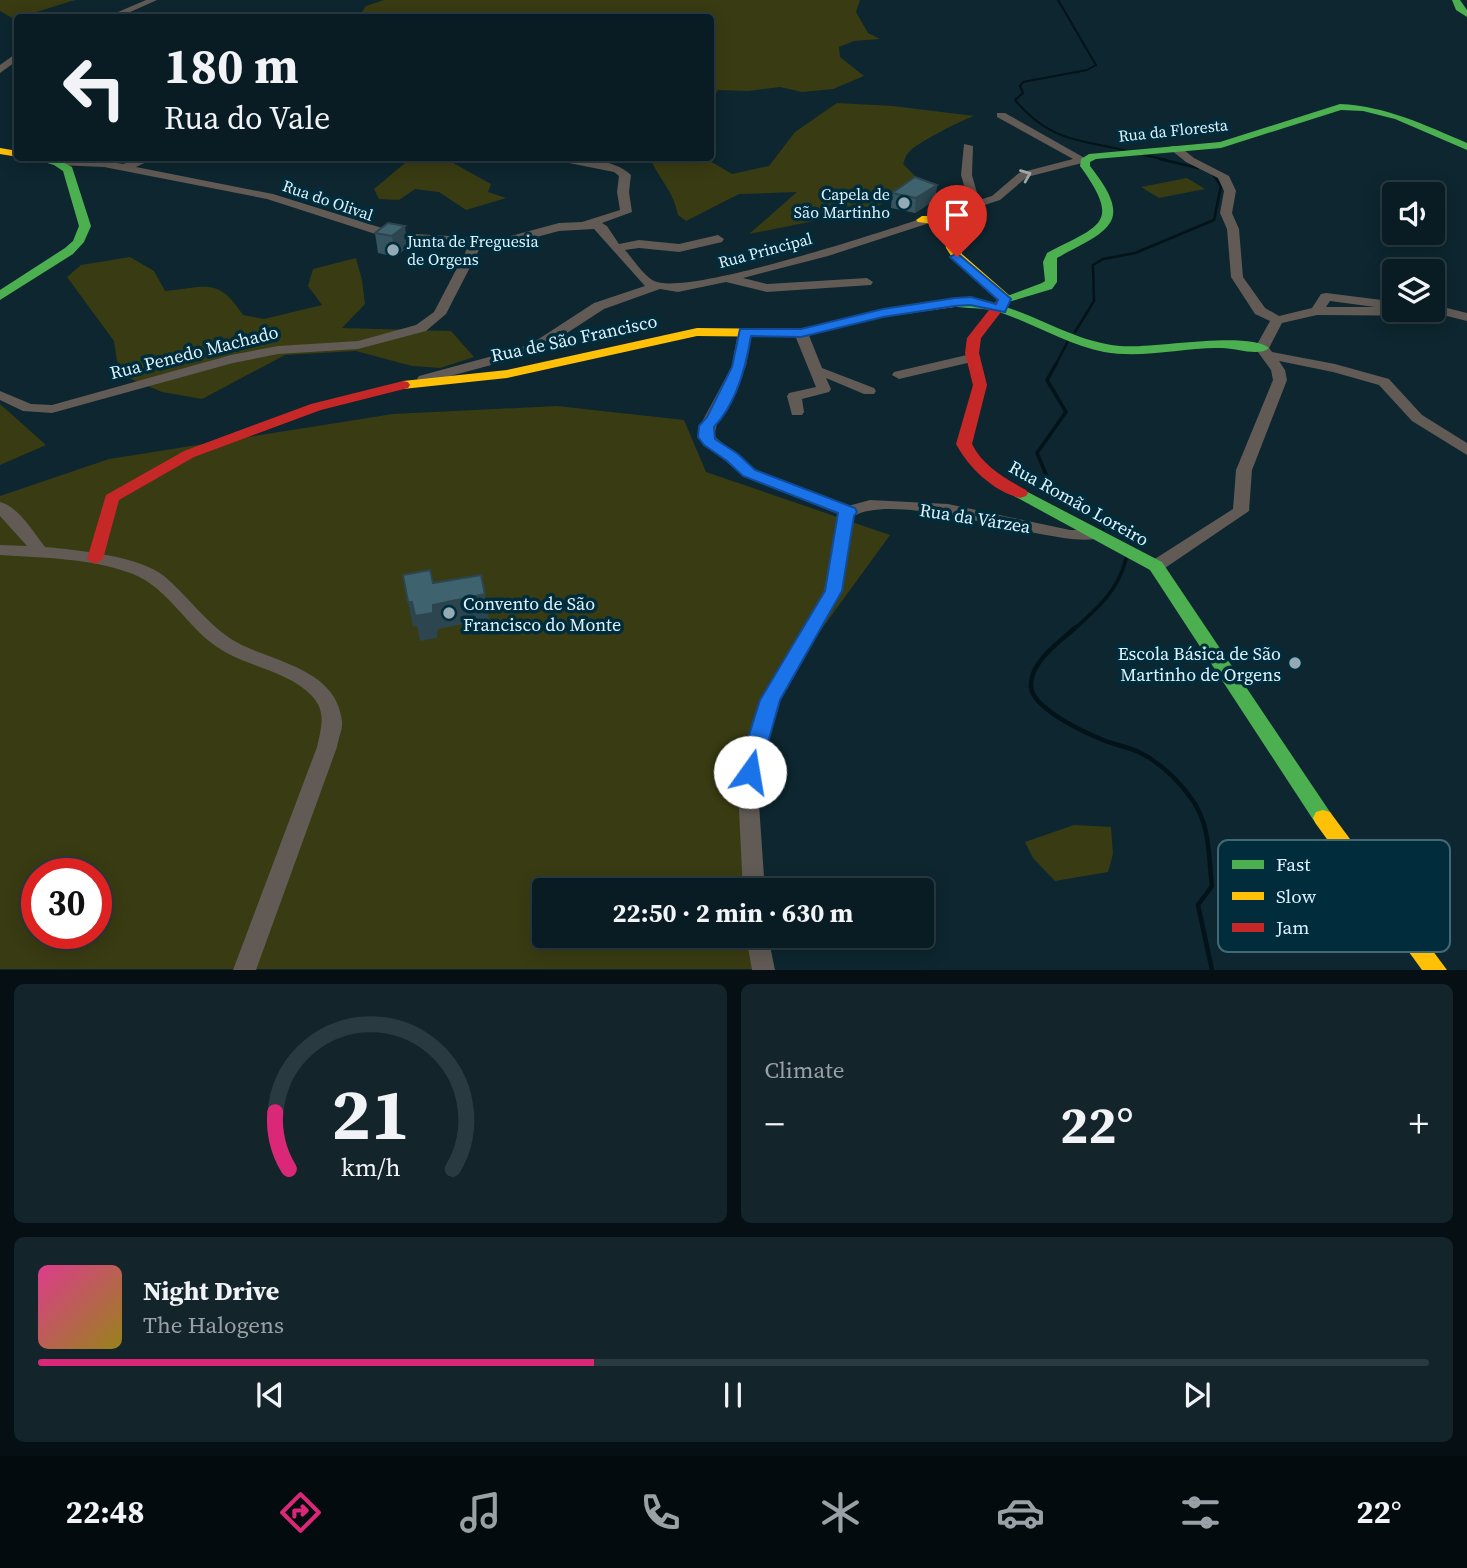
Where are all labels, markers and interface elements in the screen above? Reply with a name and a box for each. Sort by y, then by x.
text: 180 m [164,32,299,99]
icon: left [49,42,140,133]
text: Rua do Vale [164,96,330,140]
street label: Rua da Floresta [1117,113,1230,147]
one-way arrow [1019,169,1031,183]
street label: Rua do Olival [280,174,376,226]
map controls [1382,182,1445,322]
button: sound [1382,182,1445,245]
place label: Capela de São Martinho [794,183,890,223]
pin [927,185,987,257]
marker: Capela de São Martinho [896,195,912,211]
icon: arrive [938,196,976,234]
street label: Rua Principal [716,227,815,273]
place label: Junta de Freguesia de Orgens [406,230,540,270]
marker: Junta de Freguesia de Orgens [385,242,401,258]
button: layers [1382,259,1445,322]
street label: Rua de São Francisco [489,308,660,368]
street label: Rua Penedo Machado [107,319,281,385]
street label: Rua Romão Loreiro [1005,454,1153,552]
street label: Rua da Várzea [918,497,1033,539]
place label: Convento de São Francisco do Monte [463,591,621,637]
marker: Convento de São Francisco do Monte [441,605,457,621]
place label: Escola Básica de São Martinho de Orgens [1118,641,1281,687]
marker: Escola Básica de São Martinho de Orgens [1287,655,1303,671]
position arrow [713,735,787,809]
legend [1218,840,1450,952]
text: Fast [1276,851,1311,877]
speed limit sign: 30 [21,858,112,949]
text: Slow [1276,883,1317,909]
text: 22:50 · 2 min · 630 m [613,895,853,931]
text: Jam [1275,914,1309,940]
text: Climate [765,1054,844,1086]
text: 21 [331,1065,410,1164]
text: 22° [1060,1089,1133,1160]
text: − [765,1098,785,1150]
text: + [1409,1098,1429,1150]
text: km/h [340,1150,400,1184]
text: Night Drive [143,1273,279,1309]
text: The Halogens [143,1309,284,1341]
icon: previous [251,1376,289,1414]
icon: pause [714,1376,752,1414]
icon: next [1178,1376,1216,1414]
icon: directions [276,1488,325,1537]
icon: music [456,1488,505,1537]
icon: phone [636,1488,685,1537]
icon: climate [816,1488,865,1537]
icon: car [996,1488,1045,1537]
icon: filters [1176,1488,1225,1537]
text: 22:48 [66,1490,145,1534]
text: 22° [1356,1490,1401,1534]

